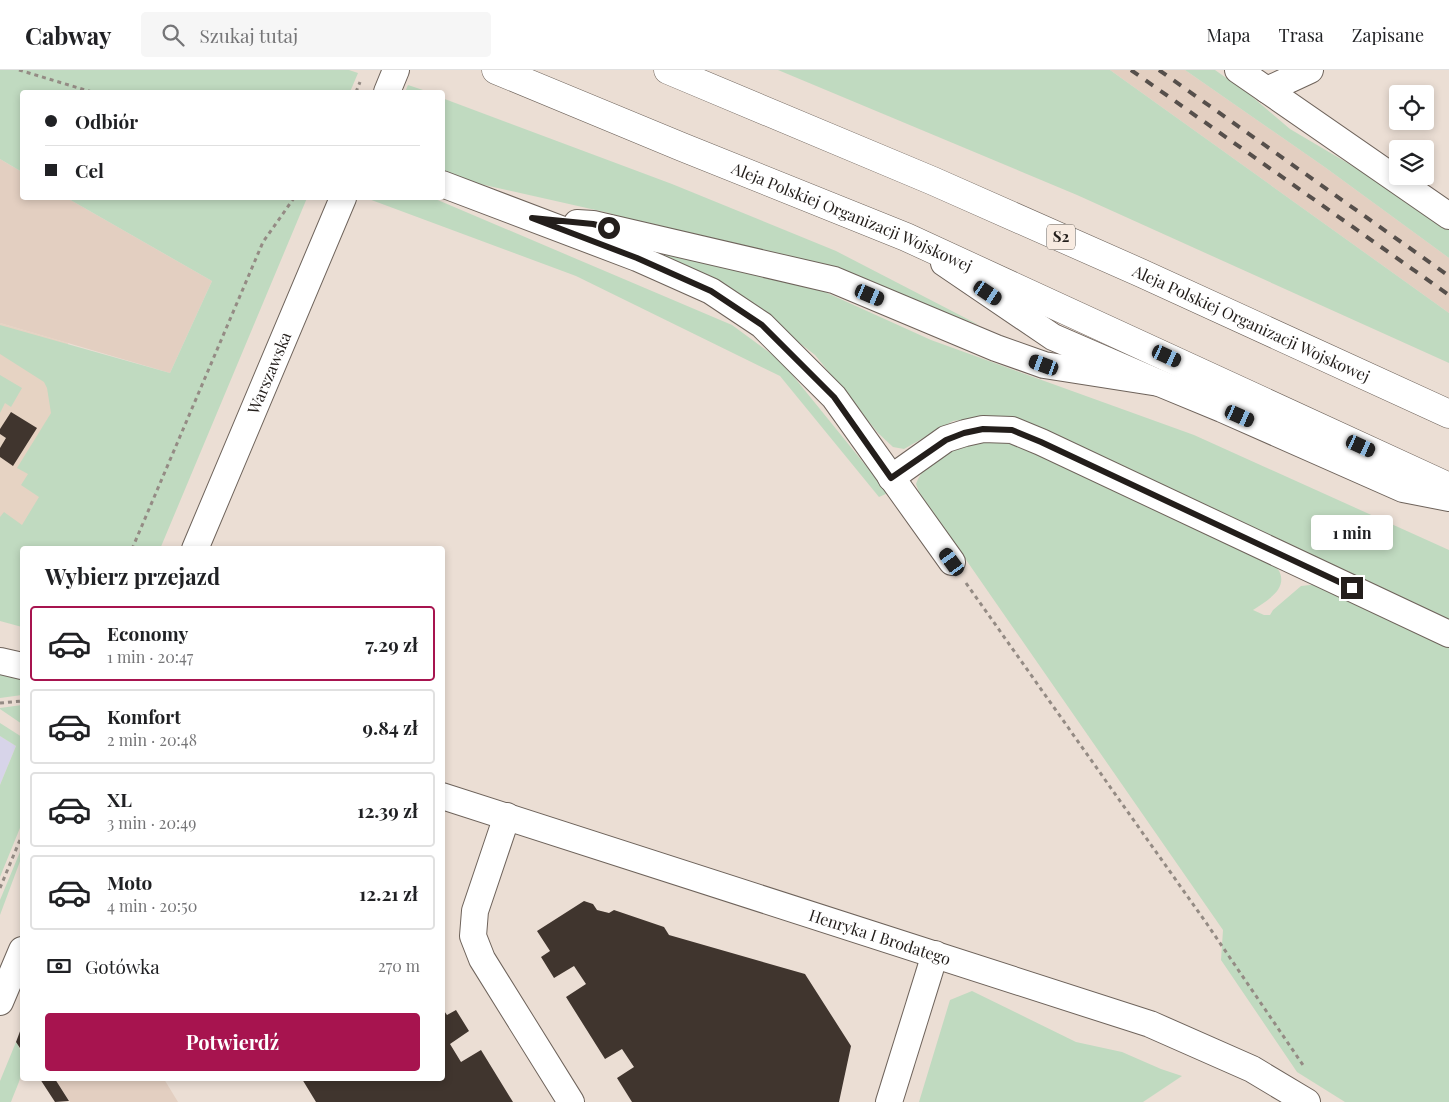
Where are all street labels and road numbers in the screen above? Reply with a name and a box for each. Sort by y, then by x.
street label: Aleja Polskiej Organizacji Wojskowej [728,157,976,276]
road number: S2 [1047,224,1075,250]
street label: Aleja Polskiej Organizacji Wojskowej [1129,259,1373,386]
street label: Warszawska [242,328,295,418]
street label: Henryka I Brodatego [806,904,954,969]

